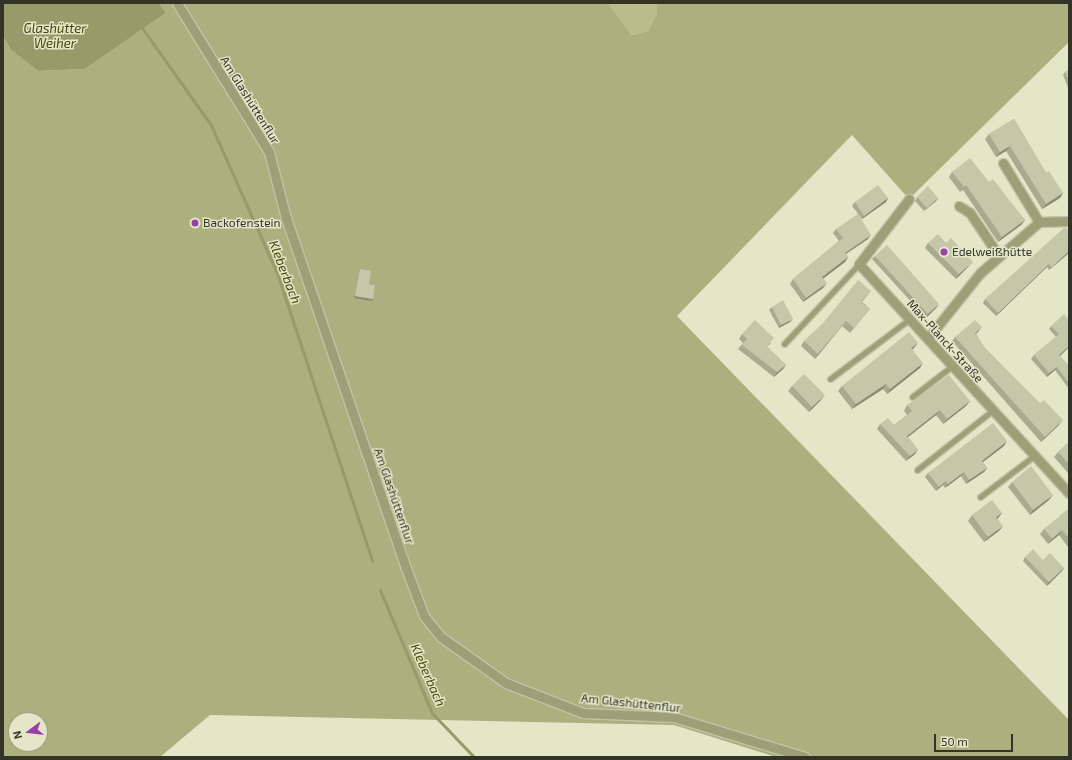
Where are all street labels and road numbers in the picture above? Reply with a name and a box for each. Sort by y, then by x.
street label: Am Glashüttenflur [217,54,283,146]
street label: Max-Planck-Straße [904,296,986,386]
street label: Am Glashüttenflur [371,446,417,546]
street label: Am Glashüttenflur [580,691,682,715]

